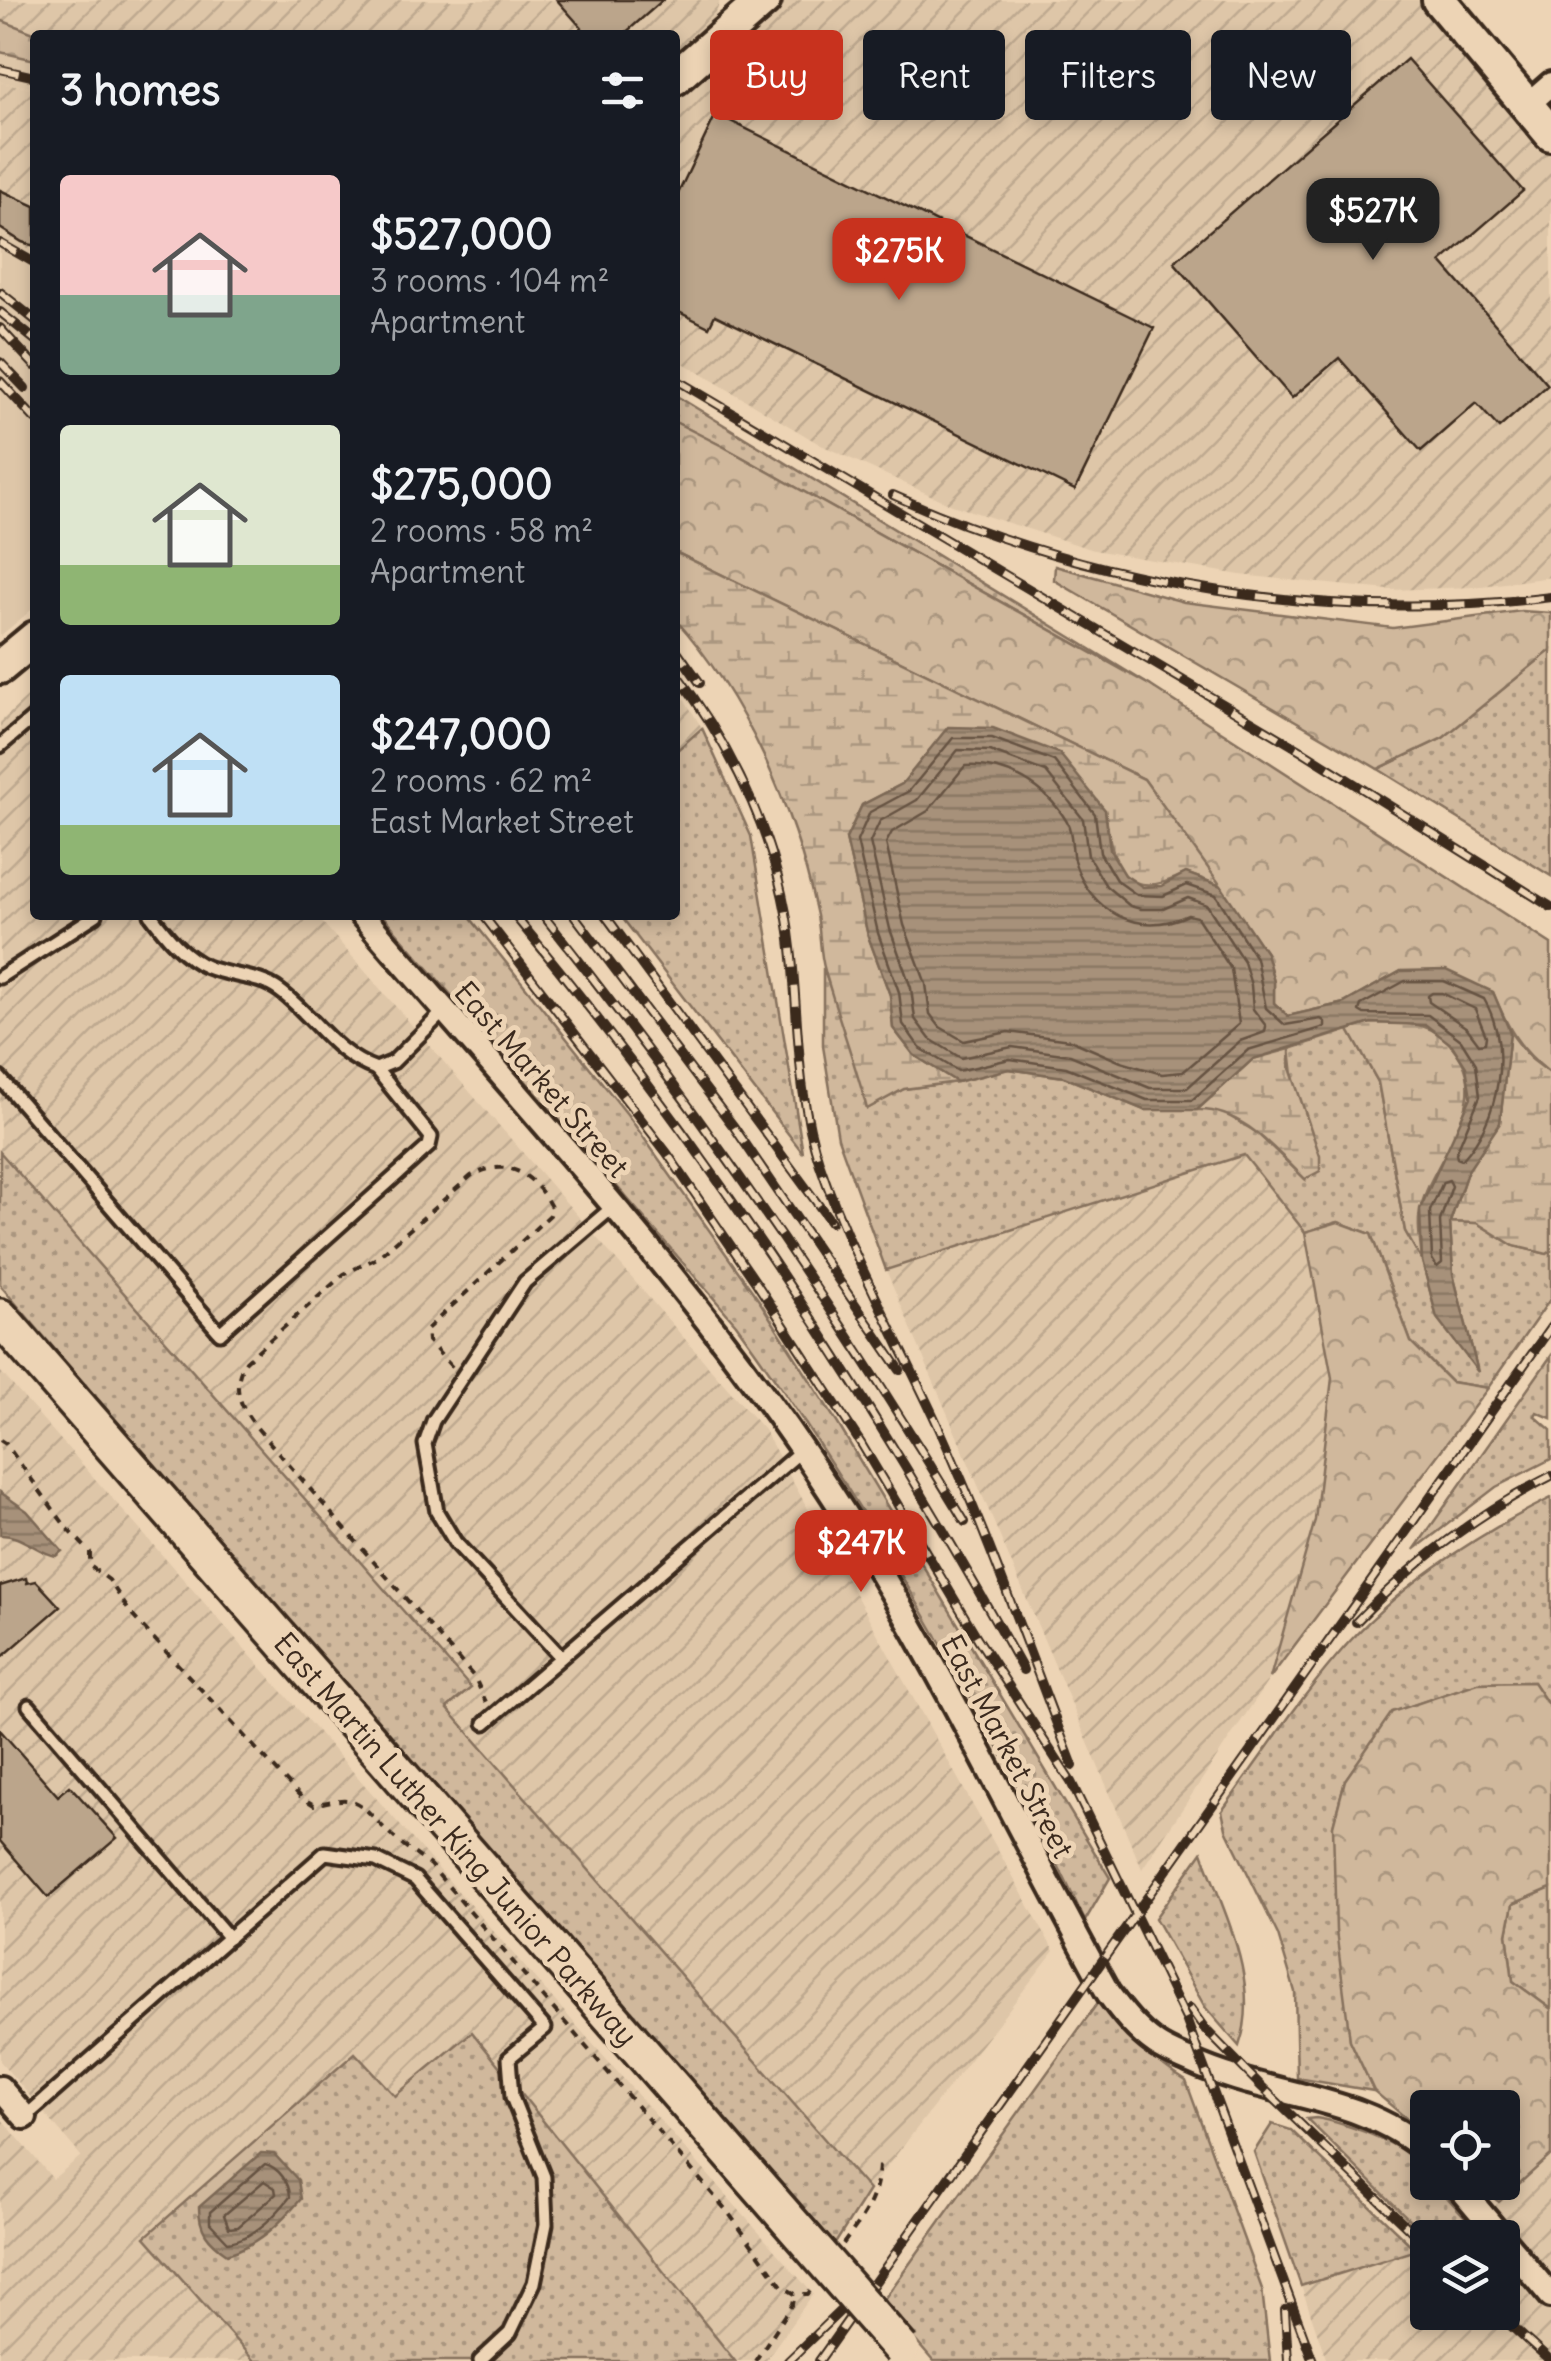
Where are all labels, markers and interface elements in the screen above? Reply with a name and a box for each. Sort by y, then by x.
chip: Buy [710,30,843,120]
chip: Rent [863,30,1005,120]
chip: Filters [1025,30,1191,120]
chip: New [1211,30,1351,120]
icon: filters [595,63,650,118]
text: 3 homes [60,64,220,116]
pin: $527K [1303,178,1443,263]
text: $527K [1328,190,1418,231]
text: $527,000 [370,208,553,260]
icon: home [140,215,260,335]
pin: $275K [829,218,969,303]
text: $275K [854,230,944,271]
text: 3 rooms · 104 m² [370,260,609,301]
text: Apartment [370,301,525,342]
text: $275,000 [370,458,553,510]
icon: home [140,465,260,585]
text: 2 rooms · 58 m² [370,510,593,551]
text: Apartment [370,551,525,592]
text: $247,000 [370,708,552,760]
icon: home [140,715,260,835]
text: 2 rooms · 62 m² [370,760,593,801]
text: East Market Street [370,801,634,842]
street label: East Market Street [447,973,637,1185]
pin: $247K [791,1510,931,1595]
text: $247K [817,1522,905,1563]
street label: East Martin Luther King Junior Parkway [266,1624,646,2054]
street label: East Market Street [933,1628,1083,1864]
map controls [1410,2090,1520,2330]
button: locate [1410,2090,1520,2200]
button: layers [1410,2220,1520,2330]

